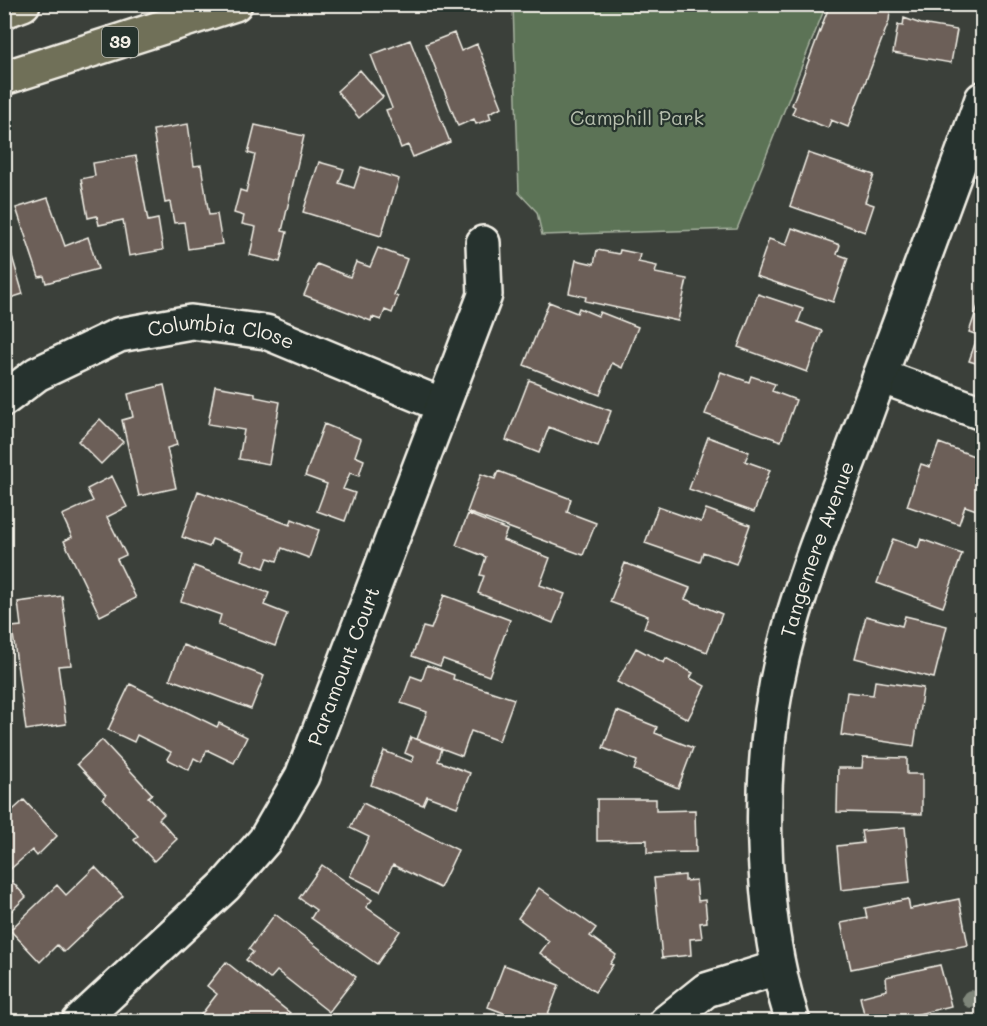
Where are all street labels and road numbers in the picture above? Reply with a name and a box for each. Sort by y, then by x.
road number: 39 [102,27,138,57]
street label: Columbia Close [145,308,299,354]
street label: Tangemere Avenue [774,457,859,640]
street label: Paramount Court [301,582,385,749]

